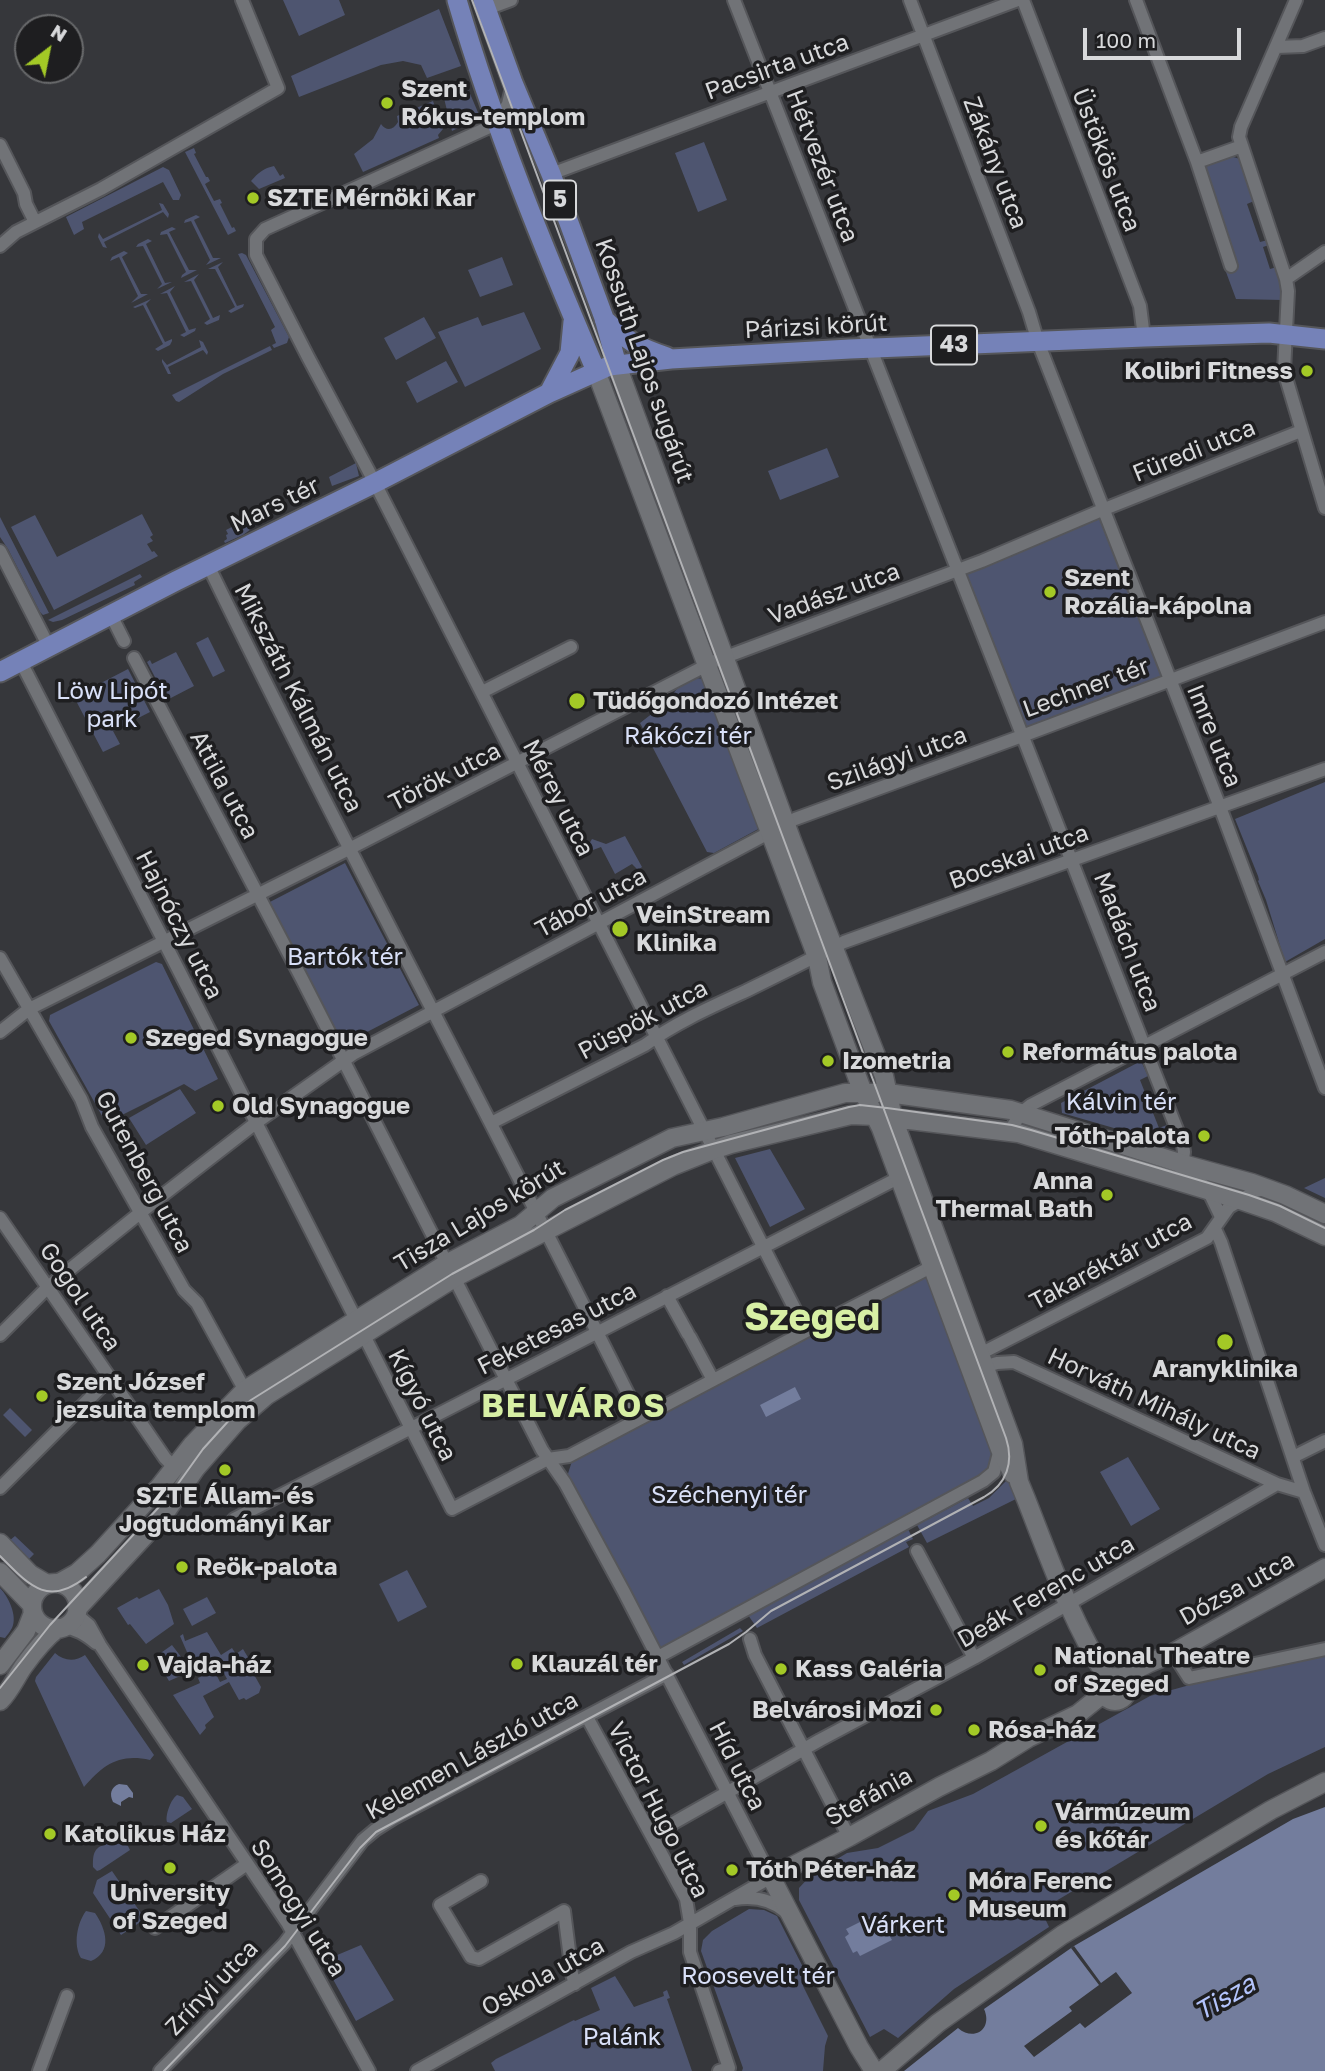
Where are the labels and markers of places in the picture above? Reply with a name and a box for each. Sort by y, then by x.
place label: Szent Rókus-templom [401,75,585,131]
marker: Szent Rókus-templom [379,95,395,111]
place label: SZTE Mérnöki Kar [267,184,476,212]
marker: SZTE Mérnöki Kar [245,190,261,206]
place label: Kolibri Fitness [1124,357,1293,385]
marker: Kolibri Fitness [1299,363,1315,379]
place label: Szent Rozália-kápolna [1064,564,1252,620]
marker: Szent Rozália-kápolna [1042,584,1058,600]
place label: Tüdőgondozó Intézet [593,687,838,715]
marker: Tüdőgondozó Intézet [567,691,587,711]
place label: VeinStream Klinika [636,901,770,957]
marker: VeinStream Klinika [610,919,630,939]
place label: Szeged Synagogue [145,1024,368,1052]
marker: Szeged Synagogue [123,1030,139,1046]
place label: Református palota [1022,1038,1237,1066]
marker: Református palota [1000,1044,1016,1060]
place label: Izometria [842,1047,951,1075]
marker: Izometria [820,1053,836,1069]
place label: Old Synagogue [232,1092,410,1120]
marker: Old Synagogue [210,1098,226,1114]
place label: Tóth-palota [1054,1122,1190,1150]
marker: Tóth-palota [1196,1128,1212,1144]
place label: Anna Thermal Bath [935,1167,1093,1223]
marker: Anna Thermal Bath [1099,1187,1115,1203]
marker: Aranyklinika [1215,1332,1235,1352]
place label: Aranyklinika [1152,1355,1298,1383]
place label: Szent József jezsuita templom [56,1368,256,1424]
marker: Szent József jezsuita templom [34,1388,50,1404]
marker: SZTE Állam- és Jogtudományi Kar [217,1462,233,1478]
place label: SZTE Állam- és Jogtudományi Kar [119,1482,331,1538]
place label: Reök-palota [196,1553,338,1581]
marker: Reök-palota [174,1559,190,1575]
place label: National Theatre of Szeged [1054,1642,1250,1698]
place label: Klauzál tér [531,1650,658,1678]
place label: Vajda-ház [157,1651,271,1679]
place label: Kass Galéria [795,1655,942,1683]
marker: Klauzál tér [509,1656,525,1672]
marker: Vajda-ház [135,1657,151,1673]
marker: Kass Galéria [773,1661,789,1677]
marker: National Theatre of Szeged [1032,1662,1048,1678]
place label: Belvárosi Mozi [752,1696,922,1724]
marker: Belvárosi Mozi [928,1702,944,1718]
place label: Rósa-ház [988,1716,1096,1744]
marker: Rósa-ház [966,1722,982,1738]
place label: Vármúzeum és kőtár [1055,1798,1191,1854]
marker: Vármúzeum és kőtár [1033,1818,1049,1834]
place label: Katolikus Ház [64,1820,226,1848]
marker: Katolikus Ház [42,1826,58,1842]
place label: Tóth Péter-ház [746,1856,916,1884]
marker: University of Szeged [162,1860,178,1876]
marker: Tóth Péter-ház [724,1862,740,1878]
place label: Móra Ferenc Museum [968,1867,1112,1923]
place label: University of Szeged [110,1879,230,1935]
marker: Móra Ferenc Museum [946,1887,962,1903]

